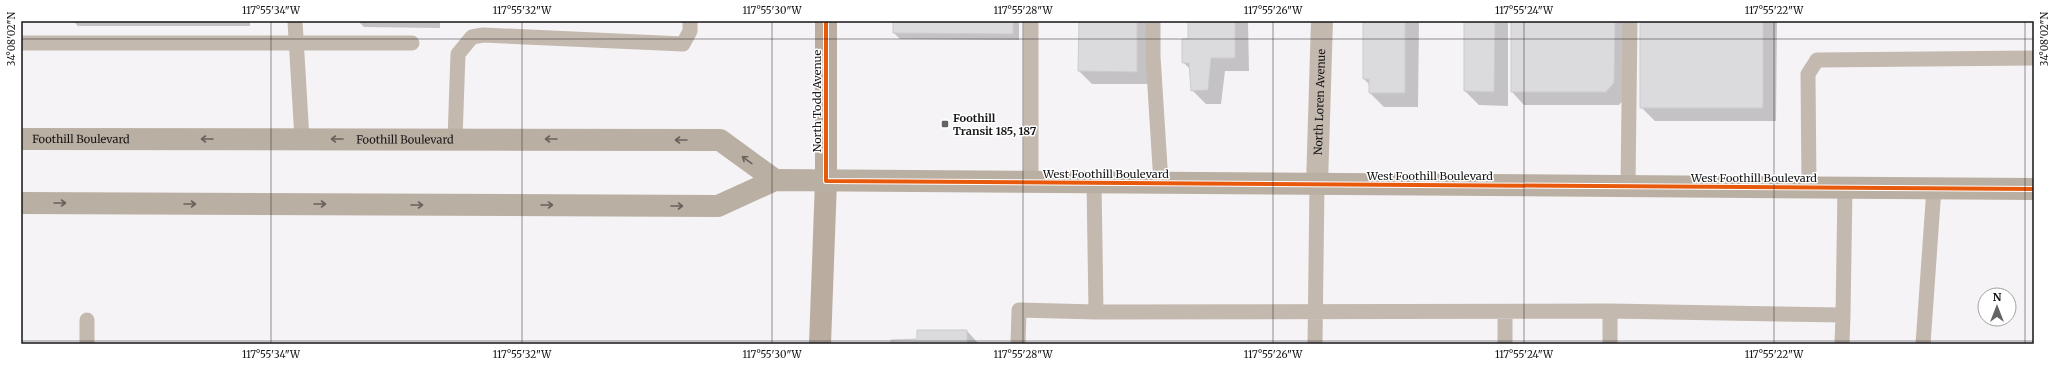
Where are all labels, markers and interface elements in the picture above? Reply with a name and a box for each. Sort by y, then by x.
text: 117°55'34"W [242,4,301,17]
text: 117°55'32"W [493,4,552,17]
text: 117°55'30"W [742,4,803,17]
text: 117°55'28"W [994,4,1053,17]
text: 117°55'26"W [1244,4,1303,17]
text: 117°55'24"W [1495,4,1554,17]
text: 117°55'22"W [1745,4,1804,17]
text: 34°08'02"N [5,12,18,66]
text: 34°08'02"N [2038,12,2051,66]
street label: North Loren Avenue [1311,48,1328,155]
street label: North Todd Avenue [810,50,824,152]
place label: Foothill Transit 185, 187 [953,111,1037,138]
marker: Foothill Transit 185, 187 [940,119,950,129]
street label: Foothill Boulevard [32,132,130,146]
street label: Foothill Boulevard [356,132,454,147]
one-way arrow [201,135,214,143]
one-way arrow [331,135,344,143]
one-way arrow [545,135,558,143]
one-way arrow [675,136,688,144]
one-way arrow [742,156,753,164]
street label: West Foothill Boulevard [1042,167,1169,181]
street label: West Foothill Boulevard [1366,169,1493,183]
street label: West Foothill Boulevard [1690,171,1817,185]
one-way arrow [53,199,66,207]
one-way arrow [183,200,196,208]
one-way arrow [313,200,326,208]
one-way arrow [410,201,423,209]
one-way arrow [540,202,553,209]
one-way arrow [670,202,683,210]
north arrow [1977,287,2017,327]
text: N [1993,290,2002,304]
text: 117°55'34"W [242,348,301,361]
text: 117°55'32"W [493,348,552,361]
text: 117°55'30"W [742,348,803,361]
text: 117°55'28"W [994,348,1053,361]
text: 117°55'26"W [1244,348,1303,361]
text: 117°55'24"W [1495,348,1554,361]
text: 117°55'22"W [1745,348,1804,361]

